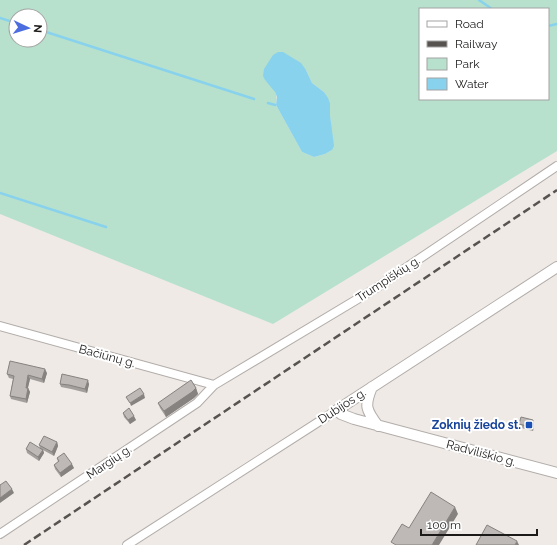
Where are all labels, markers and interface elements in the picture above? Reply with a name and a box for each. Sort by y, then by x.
north arrow [8,8,48,48]
legend [419,8,549,100]
text: Road [455,17,484,31]
text: N [31,24,44,33]
text: Railway [455,37,498,51]
text: Park [455,57,480,71]
text: Water [455,77,489,91]
street label: Trumpiškių g. [353,253,423,305]
street label: Bačiūnų g. [77,342,137,370]
street label: Dubijos g. [315,385,369,427]
place label: Zoknių žiedo st. [432,418,521,432]
marker: Zoknių žiedo st. [524,420,534,430]
street label: Radviliškio g. [445,437,517,469]
street label: Margių g. [84,442,134,482]
scale bar [421,511,537,537]
text: 100 m [427,518,461,532]

